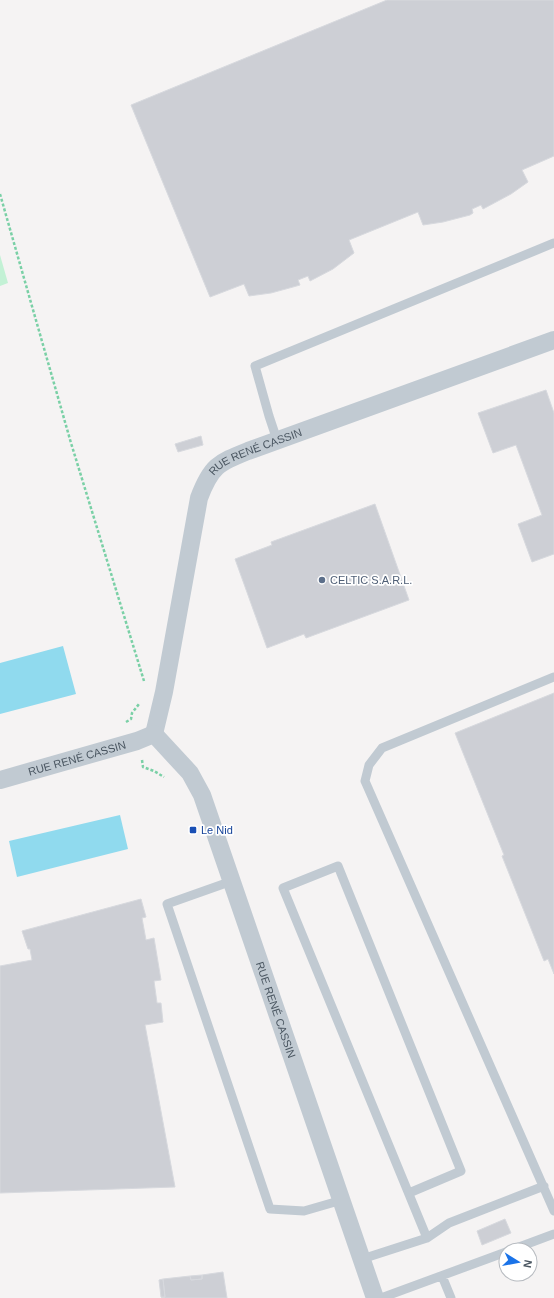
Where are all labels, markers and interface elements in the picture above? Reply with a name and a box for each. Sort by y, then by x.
street label: RUE RENÉ CASSIN [206,426,304,477]
place label: CELTIC S.A.R.L. [330,574,412,586]
marker: CELTIC S.A.R.L. [317,575,327,585]
street label: RUE RENÉ CASSIN [27,738,127,778]
place label: Le Nid [201,824,233,836]
marker: Le Nid [188,825,198,835]
street label: RUE RENÉ CASSIN [254,960,298,1059]
north arrow [498,1242,538,1282]
text: N [521,1259,534,1269]

